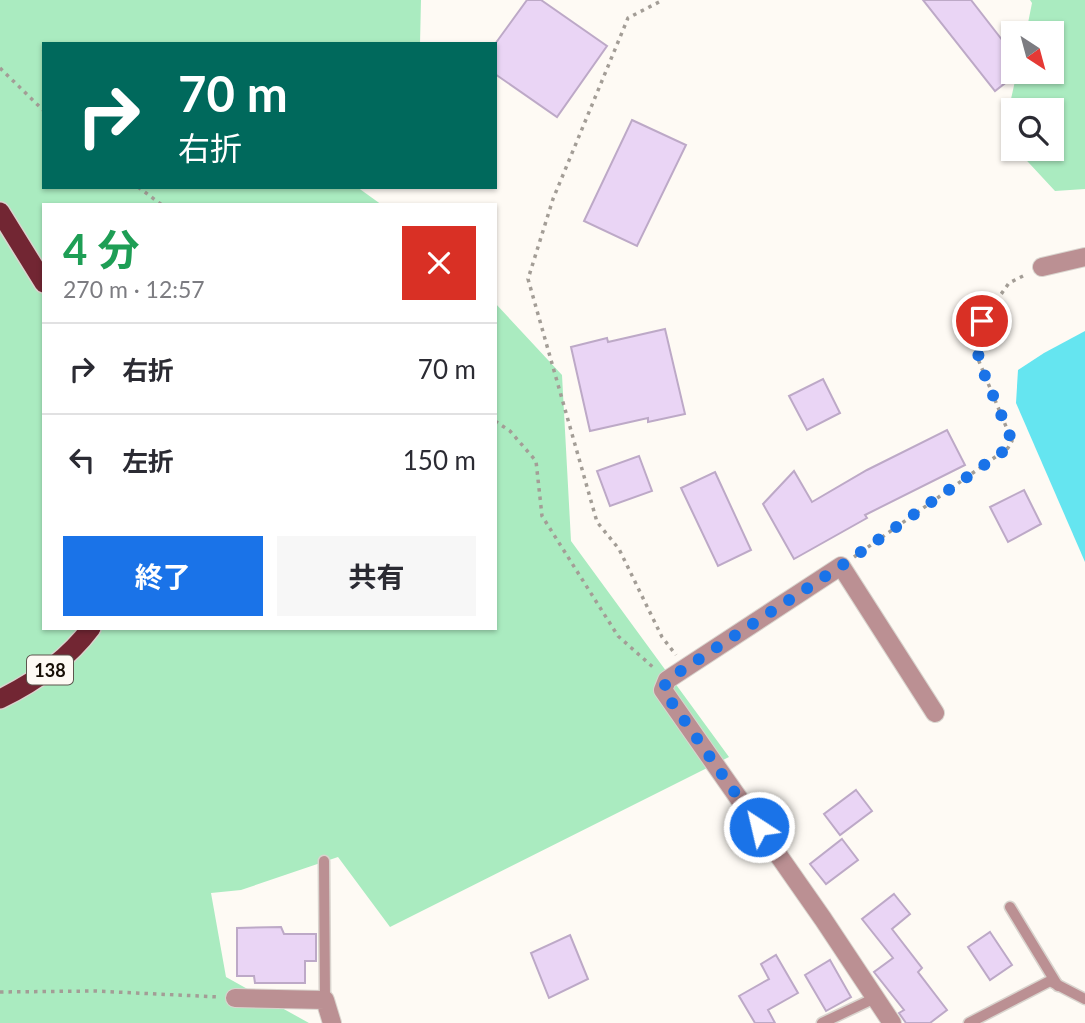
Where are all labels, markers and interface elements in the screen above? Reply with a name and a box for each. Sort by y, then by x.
north arrow [1001,21,1064,84]
map controls [1001,21,1064,161]
text: 70 m [178,64,288,122]
icon: right [63,70,154,161]
button: search [1001,98,1064,161]
text: 右折 [178,128,242,167]
text: 4 分 [63,224,140,274]
button: close [402,226,476,300]
text: 270 m · 12:57 [63,275,205,303]
pin [952,291,1012,351]
icon: arrive [963,302,1001,340]
icon: right [63,350,101,388]
text: 70 m [418,353,476,385]
text: 右折 [122,354,174,386]
icon: left [63,441,101,479]
text: 150 m [403,444,476,476]
text: 左折 [122,445,174,477]
button: 終了 [63,536,263,616]
button: 共有 [277,536,476,616]
road number: 138 [27,656,73,684]
position arrow [722,790,796,864]

